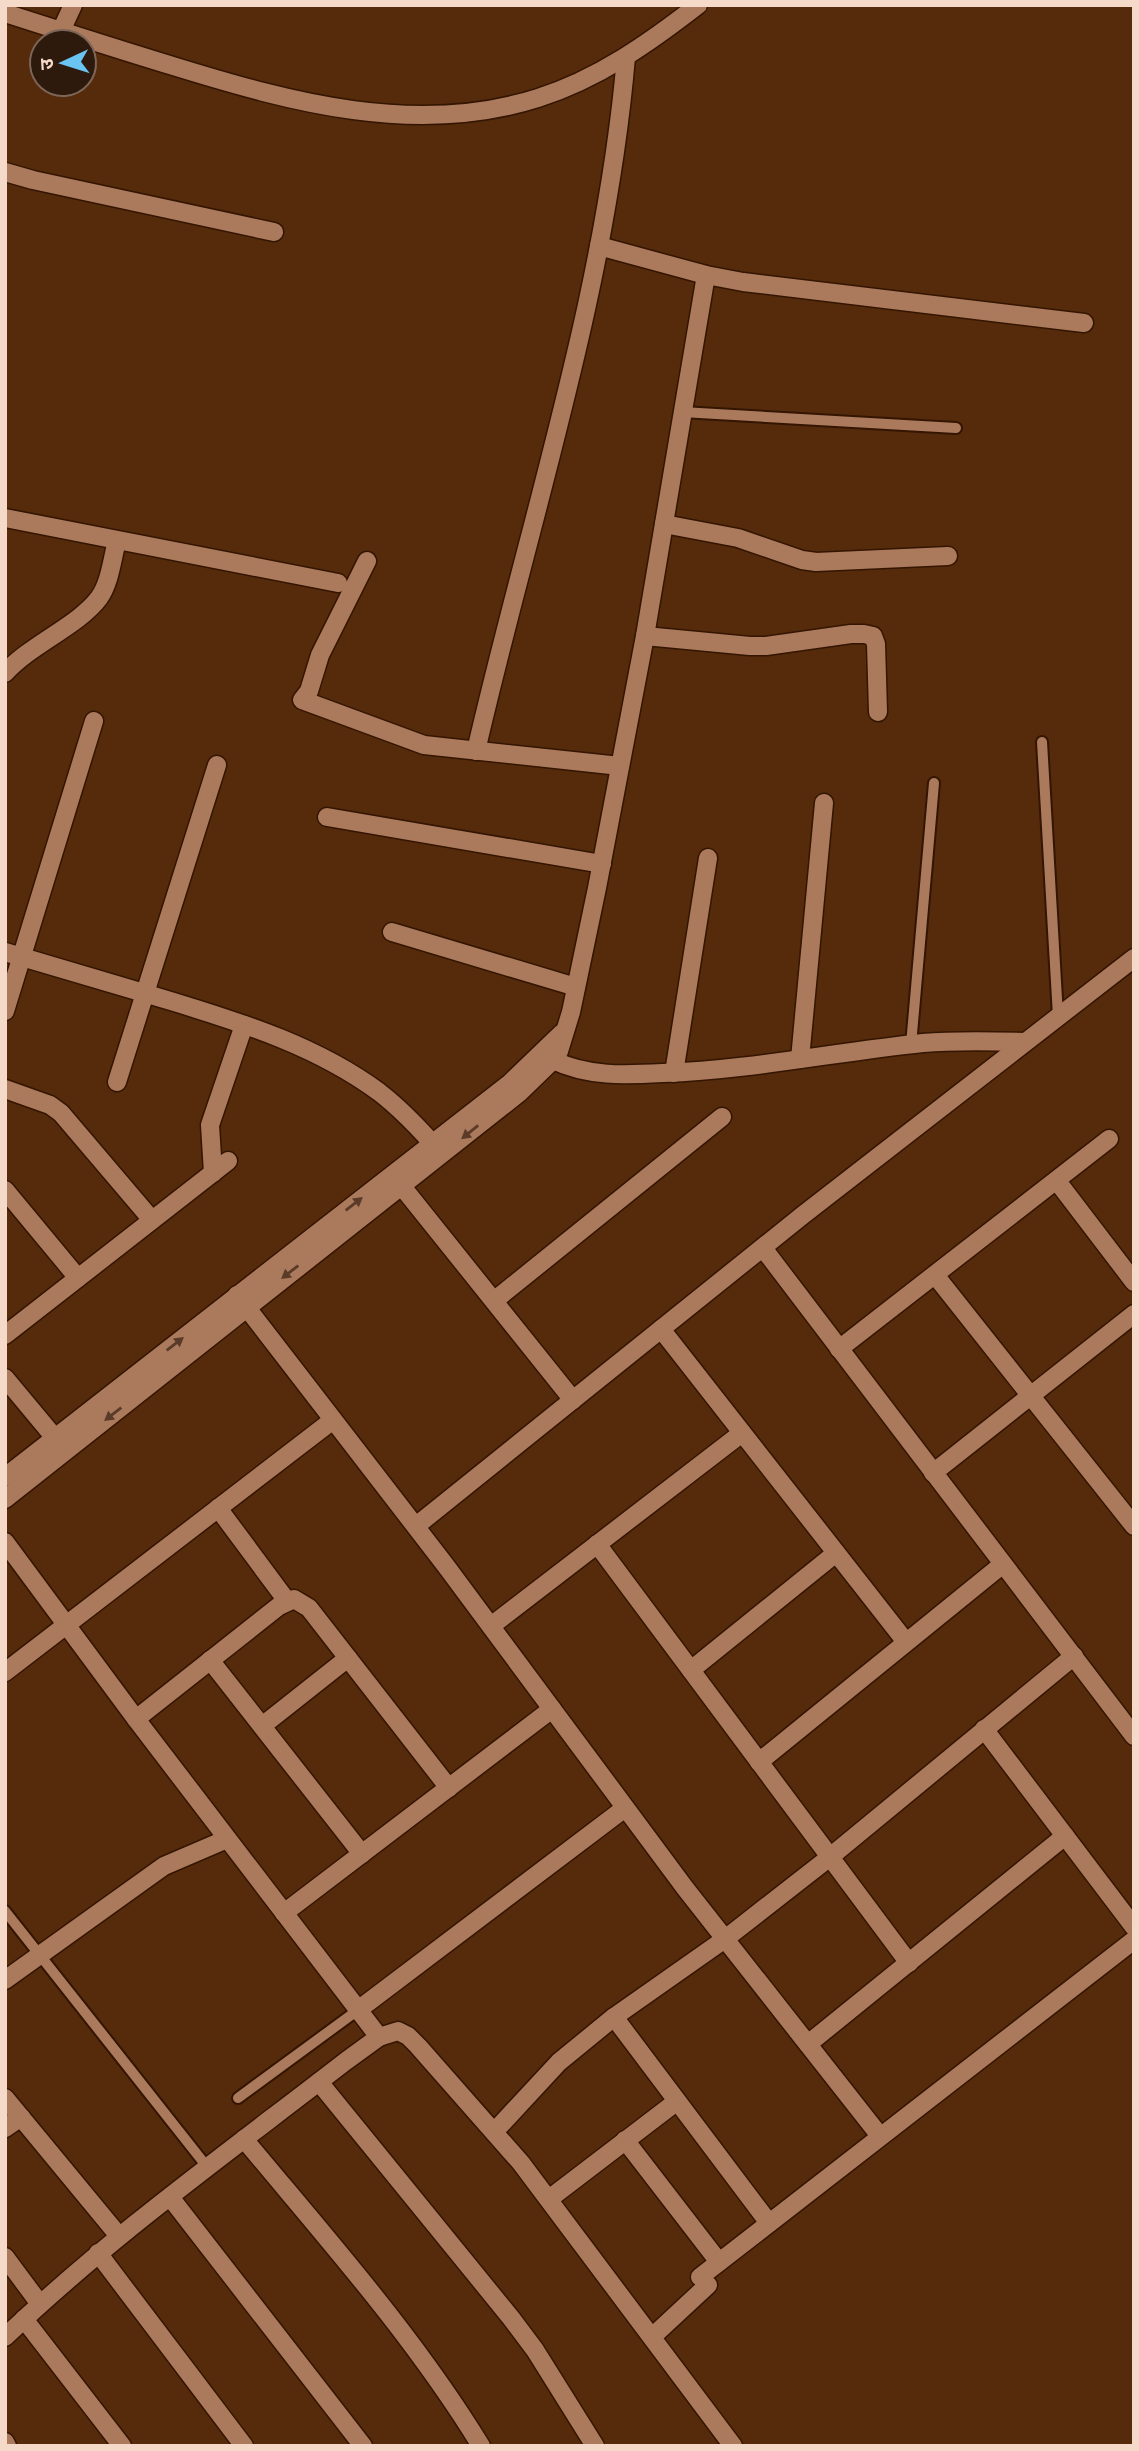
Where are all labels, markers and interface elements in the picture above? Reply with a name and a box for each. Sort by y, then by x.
north arrow [28,28,98,98]
text: उ [36,57,58,70]
one-way arrow [461,1125,479,1139]
one-way arrow [345,1198,363,1212]
one-way arrow [282,1265,300,1280]
one-way arrow [165,1337,183,1352]
one-way arrow [104,1406,122,1421]

